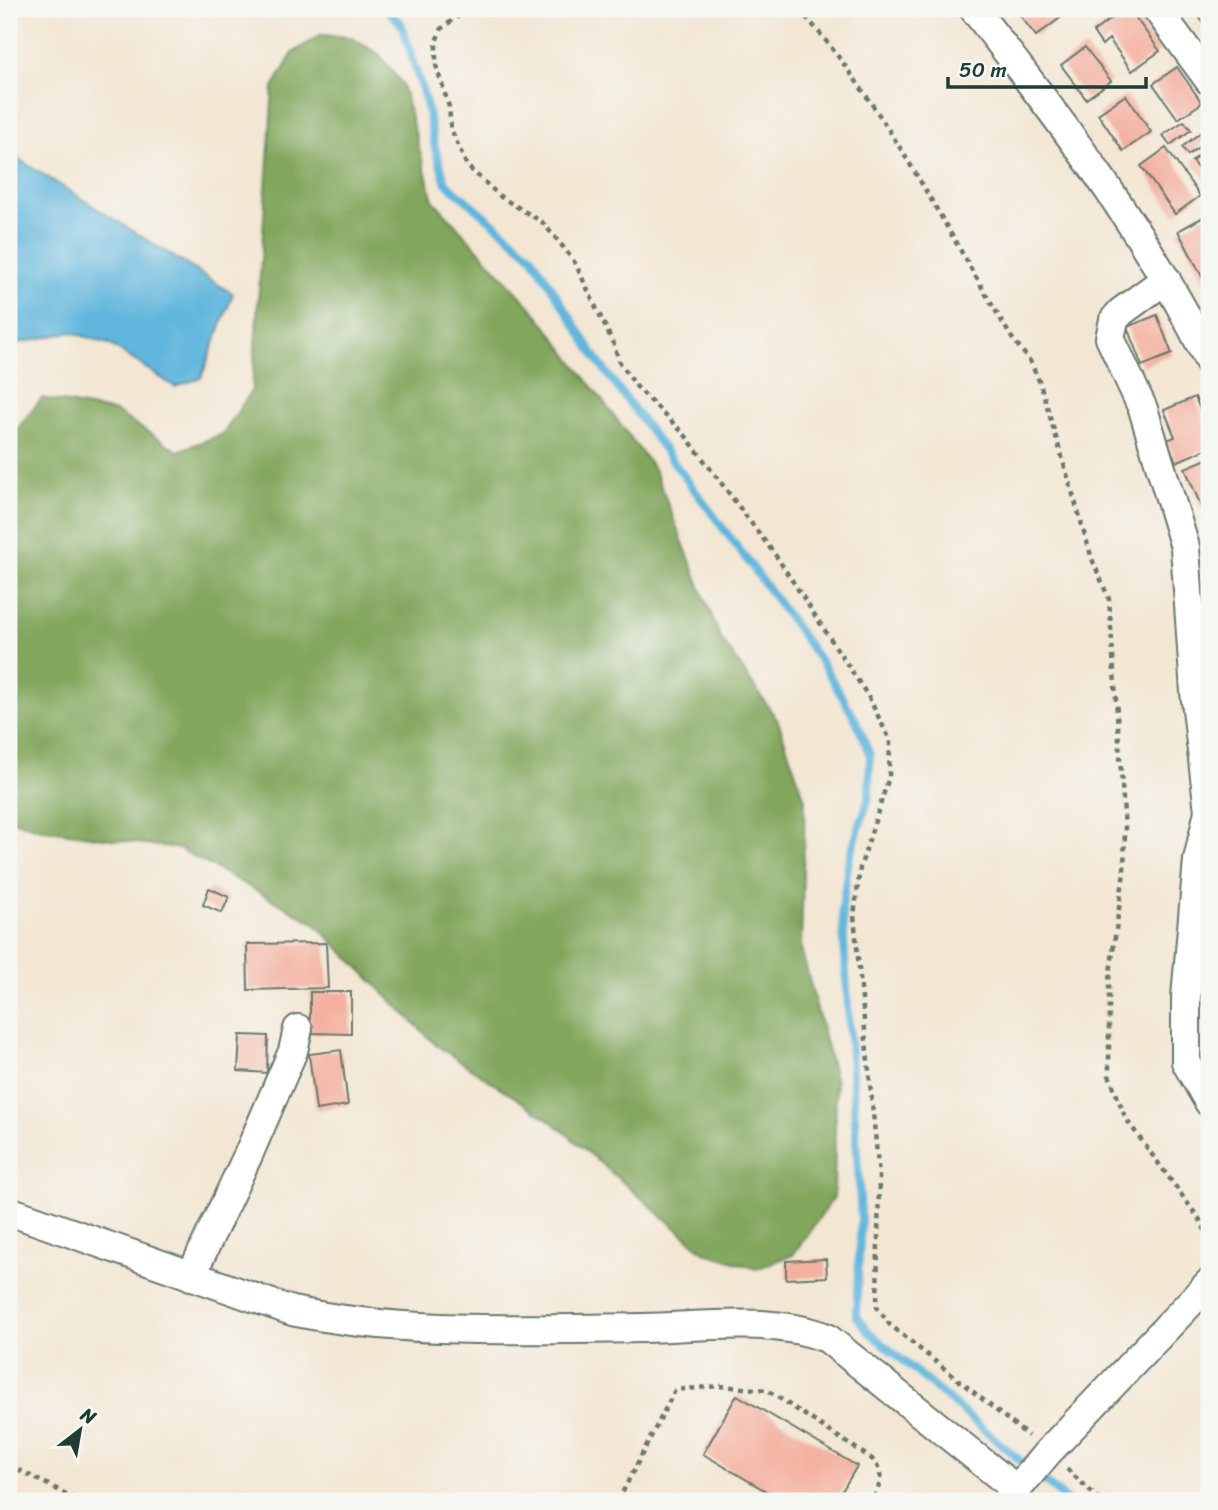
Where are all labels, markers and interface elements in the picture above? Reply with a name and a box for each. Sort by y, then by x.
scale bar [948,46,1146,90]
text: 50 m [959,51,1007,89]
north arrow [46,1394,116,1464]
text: N [73,1398,103,1434]

